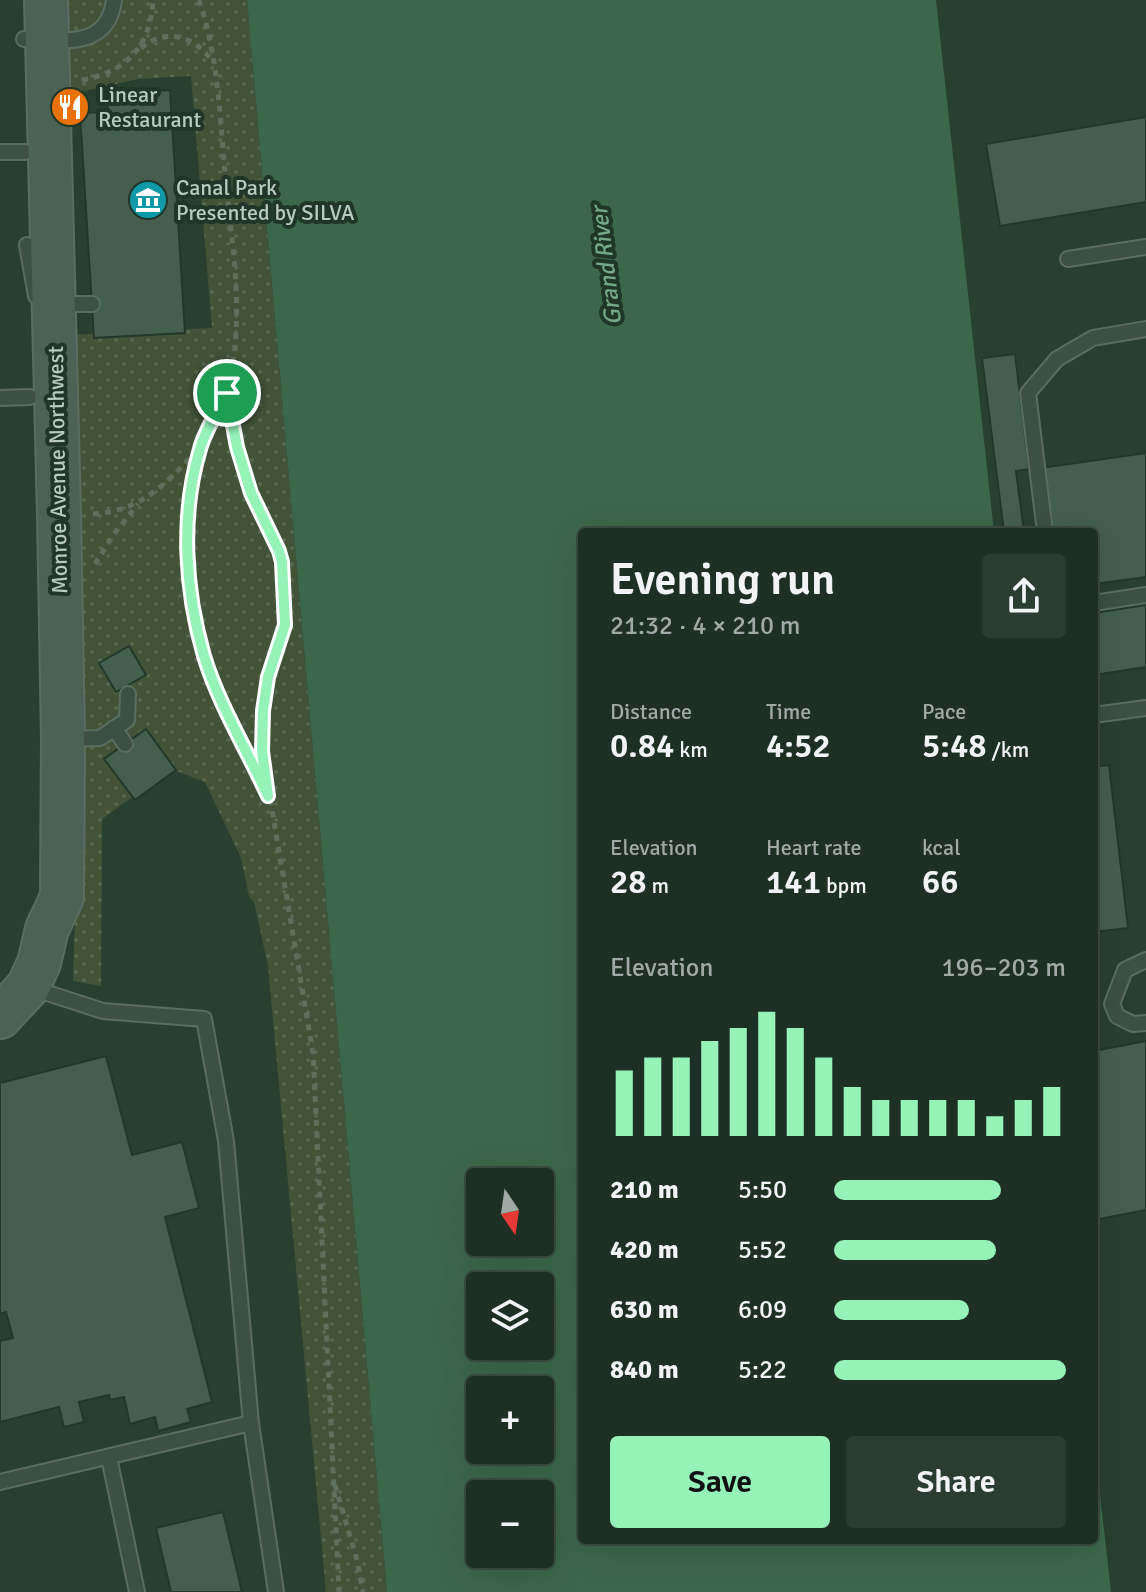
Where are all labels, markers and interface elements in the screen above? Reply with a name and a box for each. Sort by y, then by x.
place label: Linear Restaurant [98,81,202,133]
restaurant icon: Linear Restaurant [49,86,91,128]
place label: Canal Park Presented by SILVA [176,174,355,226]
museum icon: Canal Park Presented by SILVA [127,179,169,221]
water label: Grand River [583,202,628,327]
street label: Monroe Avenue Northwest [42,345,73,594]
pin [193,359,261,427]
icon: arrive [205,371,249,415]
text: Evening run [610,553,835,607]
button: share [982,554,1066,638]
text: 21:32 · 4 × 210 m [610,610,801,642]
text: Distance [610,698,692,725]
text: Time [766,698,811,725]
text: Pace [922,698,966,725]
text: 0.84 [610,725,674,767]
text: 4:52 [766,725,831,767]
text: 5:48 [922,725,987,767]
text: km [674,736,708,763]
text: /km [987,736,1029,763]
text: Elevation [610,834,698,861]
text: Heart rate [766,834,861,861]
text: kcal [922,834,961,861]
text: 28 [610,861,647,903]
text: 141 [766,861,821,903]
text: 66 [922,861,959,903]
text: m [647,872,669,899]
text: bpm [821,872,867,899]
text: Elevation [610,952,714,984]
text: 196–203 m [942,952,1066,984]
north arrow [466,1168,554,1256]
map controls [466,1168,554,1568]
text: 210 m [610,1174,679,1206]
text: 5:50 [738,1174,787,1206]
text: 420 m [610,1234,679,1266]
text: 5:52 [738,1234,787,1266]
button: layers [466,1272,554,1360]
text: 630 m [610,1294,679,1326]
text: 6:09 [738,1294,787,1326]
text: 840 m [610,1354,679,1386]
text: 5:22 [738,1354,787,1386]
button: + [466,1376,554,1464]
button: Save [610,1436,830,1528]
button: Share [846,1436,1066,1528]
button: − [466,1480,554,1568]

